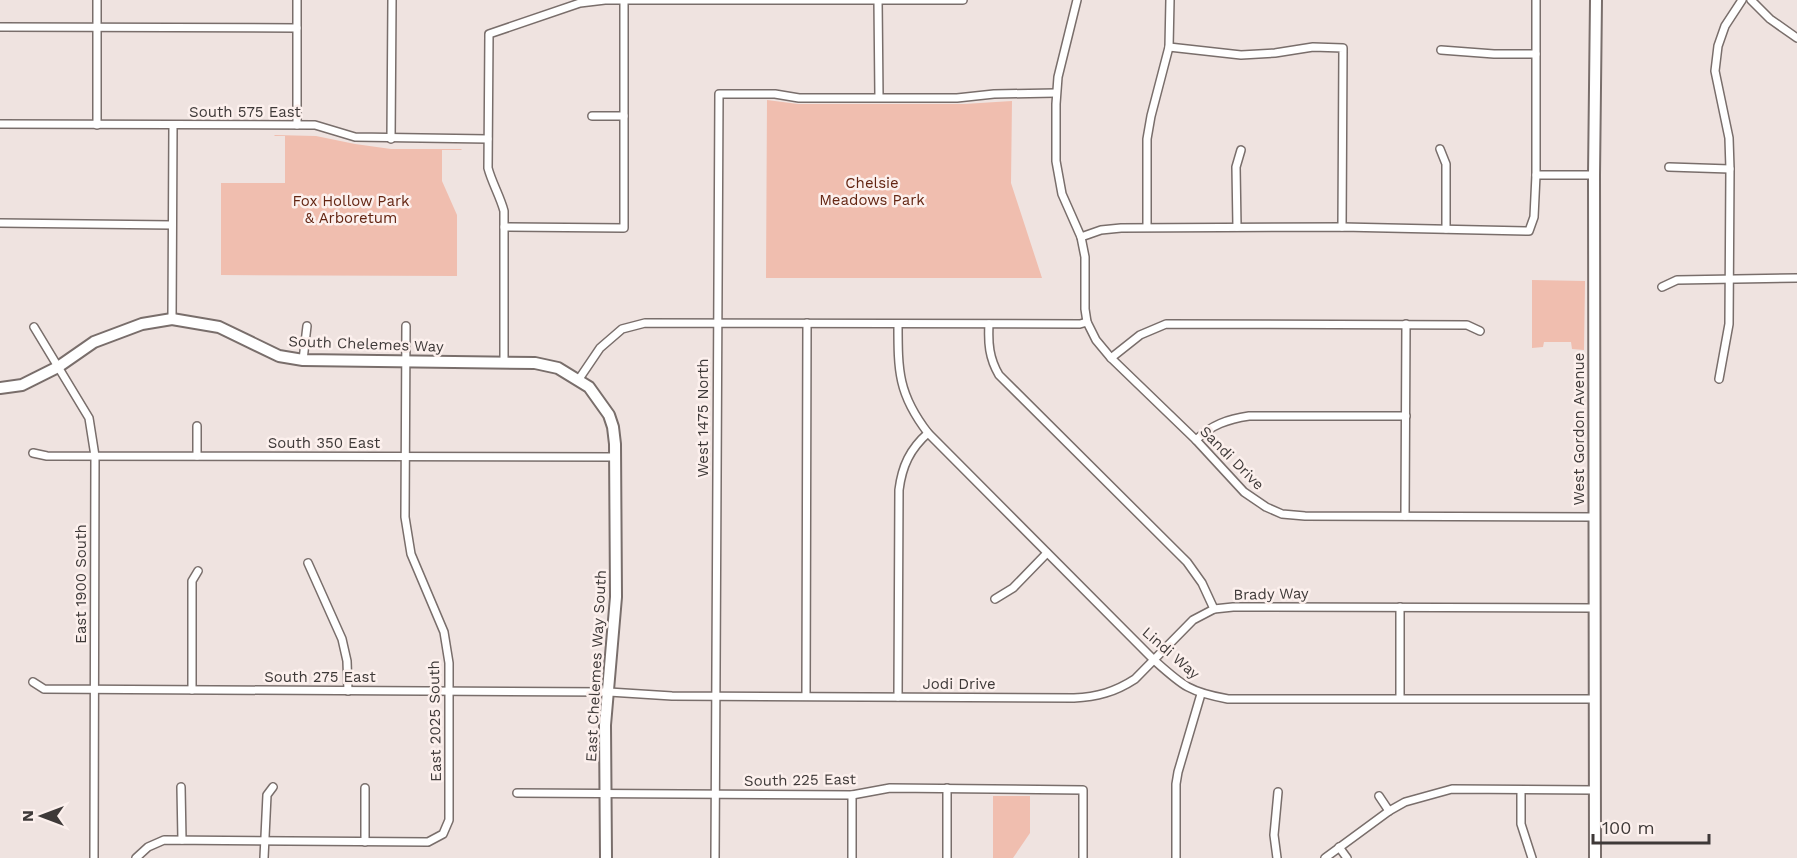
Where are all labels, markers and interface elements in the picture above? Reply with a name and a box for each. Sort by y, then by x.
street label: South 575 East [189,103,302,121]
park label: Chelsie Meadows Park [819,174,925,209]
park label: Fox Hollow Park & Arboretum [292,192,410,227]
street label: South Chelemes Way [288,332,444,356]
street label: West Gordon Avenue [1570,353,1588,505]
street label: West 1475 North [694,358,712,478]
street label: Sandi Drive [1196,422,1268,494]
street label: South 350 East [268,434,381,452]
street label: East 1900 South [72,524,90,644]
street label: East Chelemes Way South [582,570,610,762]
street label: Brady Way [1233,584,1309,604]
street label: Lindi Way [1139,623,1204,683]
street label: East 2025 South [425,660,445,782]
street label: South 275 East [264,668,376,686]
street label: Jodi Drive [922,675,996,693]
street label: South 225 East [744,770,857,790]
north arrow [12,786,72,846]
scale bar [1593,807,1708,845]
text: N [18,810,37,822]
text: 100 m [1602,817,1655,838]

